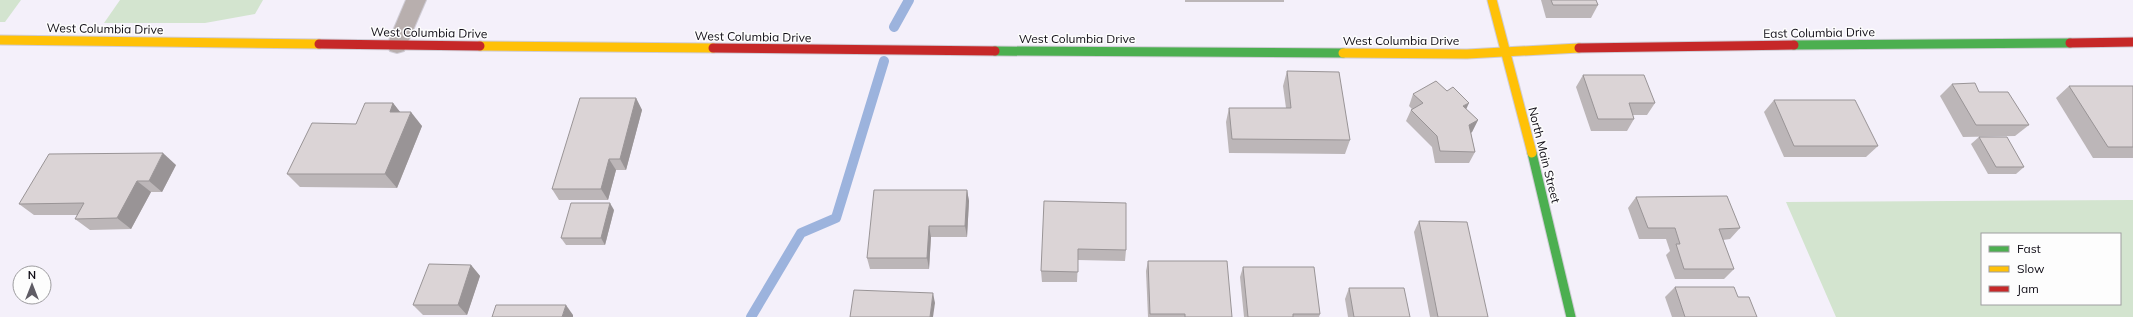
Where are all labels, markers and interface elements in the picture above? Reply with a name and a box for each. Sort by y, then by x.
street label: West Columbia Drive [47,20,163,37]
street label: West Columbia Drive [371,24,487,41]
street label: East Columbia Drive [1763,24,1875,41]
street label: West Columbia Drive [695,28,811,45]
street label: West Columbia Drive [1019,31,1135,46]
street label: West Columbia Drive [1343,33,1459,48]
street label: North Main Street [1525,105,1564,205]
legend [1981,233,2121,305]
text: Fast [2017,241,2041,256]
text: Slow [2017,261,2045,276]
north arrow [12,265,52,305]
text: N [28,268,36,282]
text: Jam [2017,281,2039,296]

